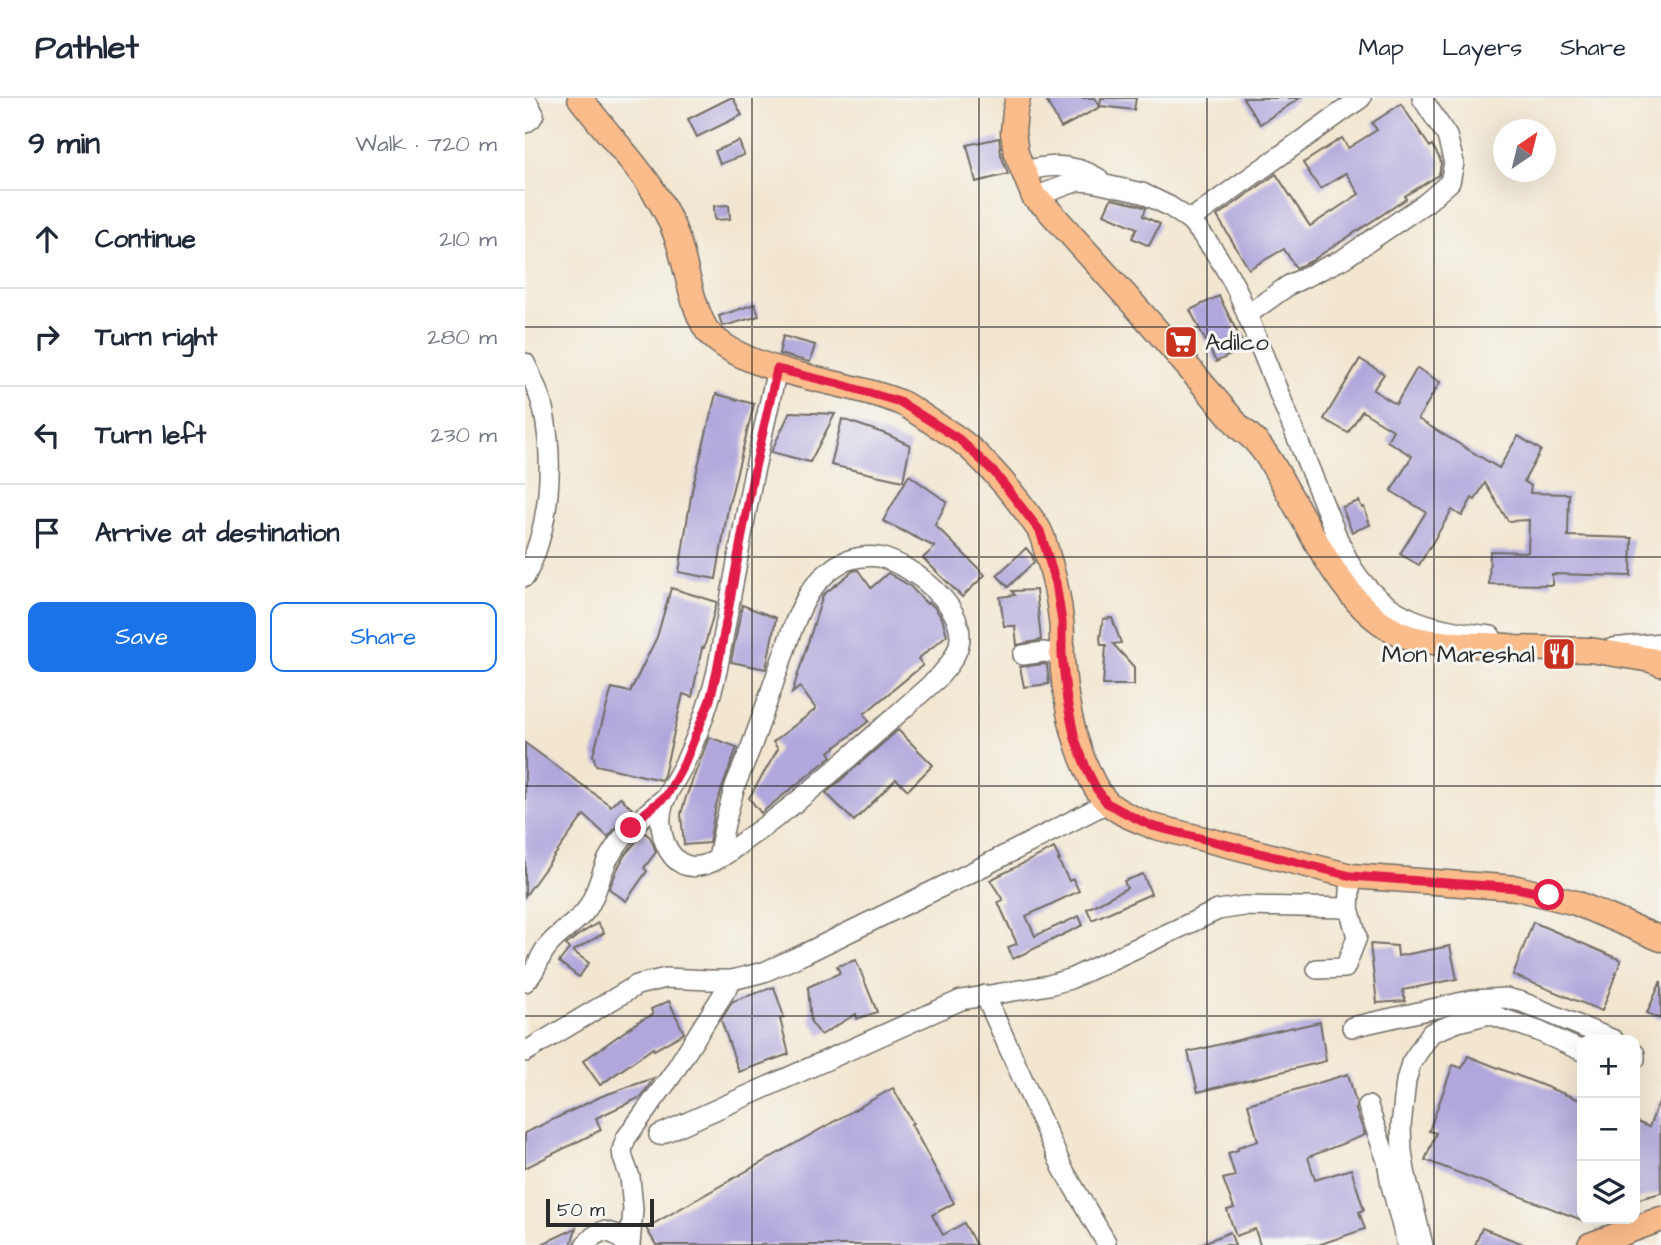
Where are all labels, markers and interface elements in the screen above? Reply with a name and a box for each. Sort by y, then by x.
text: Pathlet [35,25,139,71]
text: Map [1359,31,1404,65]
text: Layers [1442,31,1522,65]
text: Share [1560,31,1626,65]
north arrow [1493,119,1556,182]
text: 9 min [28,123,100,165]
text: Walk · 720 m [355,128,497,160]
icon: ahead [28,220,66,258]
text: Continue [95,221,196,257]
text: 210 m [439,223,497,255]
icon: right [28,318,66,356]
text: Turn right [95,319,217,355]
text: 280 m [427,321,497,353]
supermarket icon: Adilco [1162,323,1200,361]
place label: Adilco [1205,326,1269,360]
icon: left [28,416,66,454]
text: Turn left [95,417,206,453]
text: 230 m [431,419,497,451]
icon: arrive [28,514,66,552]
text: Arrive at destination [95,515,340,551]
button: Save [28,602,256,672]
button: Share [270,602,497,672]
restaurant icon: Mon Mareshal [1540,635,1578,673]
place label: Mon Mareshal [1382,638,1535,672]
route end [615,812,646,843]
route start [1533,879,1564,910]
map controls [1577,1035,1640,1224]
button: + [1577,1035,1640,1098]
button: − [1577,1098,1640,1161]
button: layers [1577,1161,1640,1224]
scale bar [546,1196,655,1228]
text: 50 m [557,1197,605,1224]

